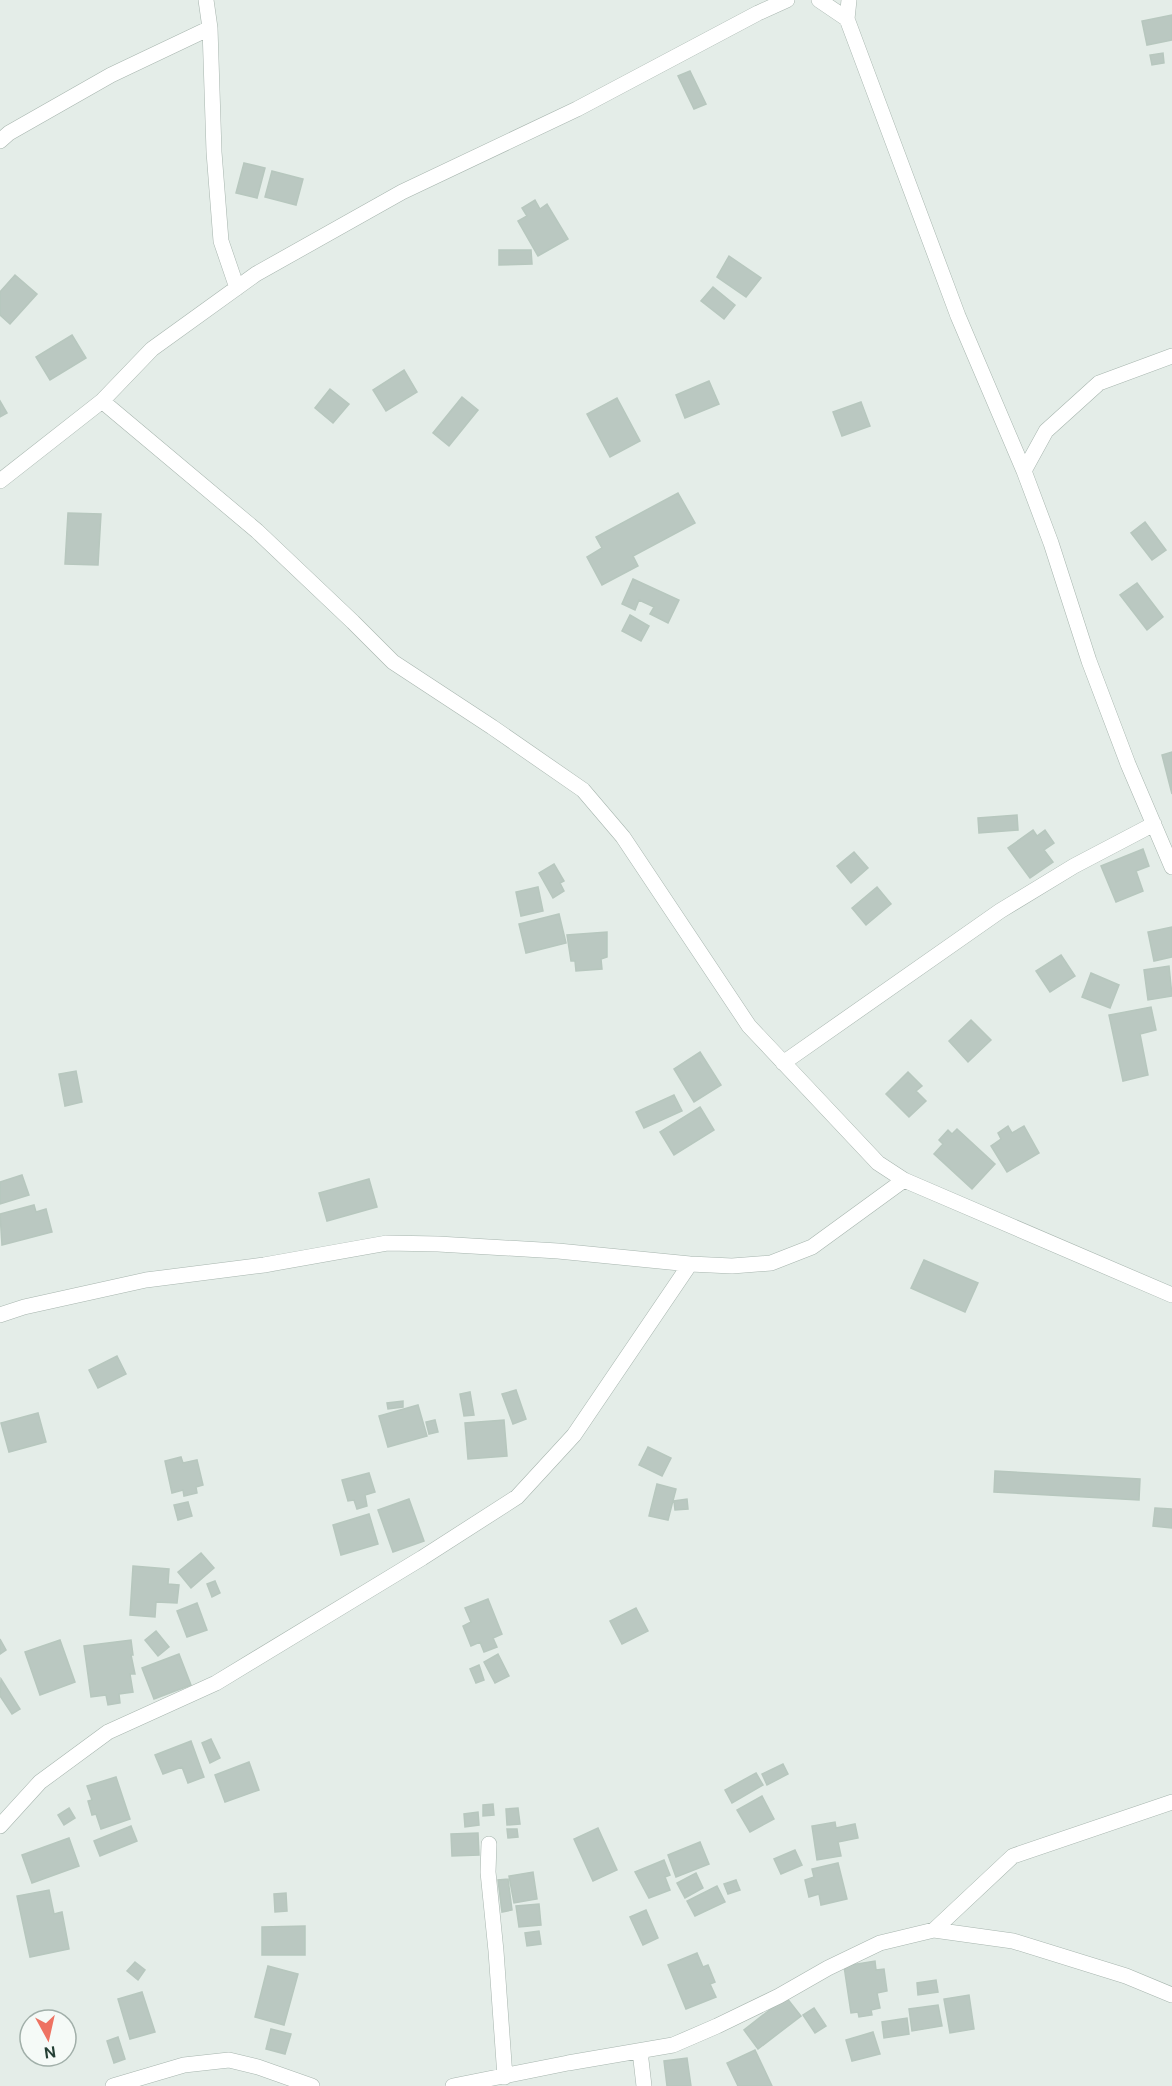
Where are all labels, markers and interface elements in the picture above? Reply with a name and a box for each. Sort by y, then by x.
north arrow [18,2008,78,2068]
text: N [43,2041,57,2064]

